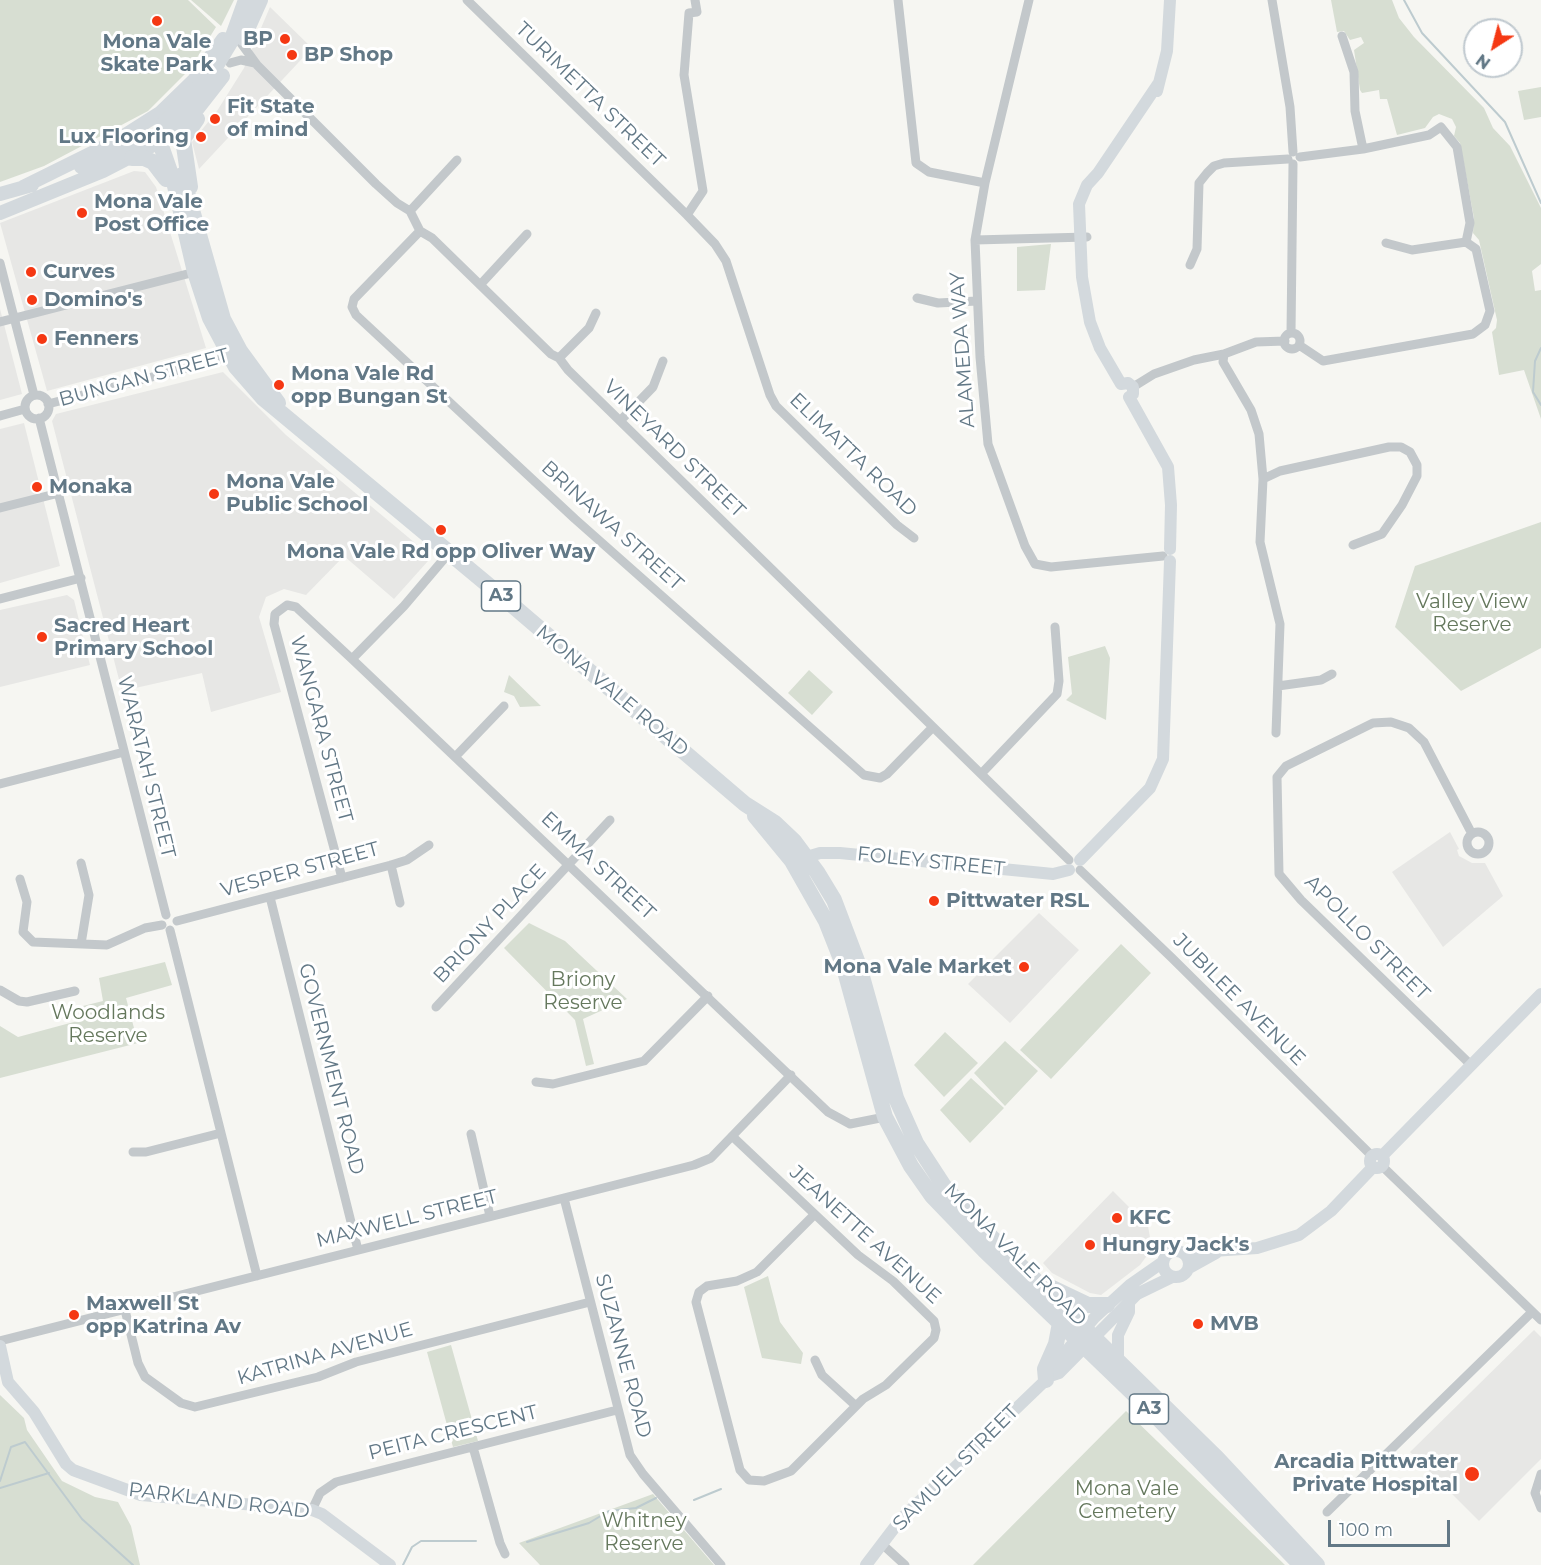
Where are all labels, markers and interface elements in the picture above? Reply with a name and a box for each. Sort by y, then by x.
marker: Mona Vale Skate Park [150,14,164,28]
street label: TURIMETTA STREET [510,17,670,173]
north arrow [1463,18,1523,78]
place label: BP [243,27,273,51]
place label: Mona Vale Skate Park [101,30,213,77]
marker: BP [278,32,292,46]
place label: BP Shop [304,43,393,67]
marker: BP Shop [285,48,299,62]
text: N [1472,50,1494,73]
place label: Fit State of mind [227,95,315,142]
marker: Fit State of mind [208,112,222,126]
place label: Lux Flooring [58,125,189,149]
marker: Lux Flooring [194,130,208,144]
place label: Mona Vale Post Office [94,190,209,237]
marker: Mona Vale Post Office [75,206,89,220]
place label: Curves [43,260,115,284]
marker: Curves [24,265,38,279]
street label: ALAMEDA WAY [946,271,980,429]
place label: Domino's [44,288,143,312]
marker: Domino's [25,293,39,307]
place label: Fenners [54,327,139,351]
marker: Fenners [35,332,49,346]
street label: BUNGAN STREET [56,344,232,412]
place label: Mona Vale Rd opp Bungan St [291,362,448,409]
street label: VINEYARD STREET [598,375,750,523]
marker: Mona Vale Rd opp Bungan St [272,378,286,392]
street label: ELIMATTA ROAD [784,388,922,522]
street label: BRINAWA STREET [536,456,688,596]
place label: Mona Vale Public School [226,470,368,517]
place label: Monaka [49,475,133,499]
marker: Monaka [30,480,44,494]
marker: Mona Vale Public School [207,487,221,501]
marker: Mona Vale Rd opp Oliver Way [434,523,448,537]
place label: Mona Vale Rd opp Oliver Way [287,540,595,564]
road number: A3 [482,581,520,611]
park label: Valley View Reserve [1416,590,1528,637]
place label: Sacred Heart Primary School [54,614,213,661]
street label: MONA VALE ROAD [531,620,693,762]
marker: Sacred Heart Primary School [35,630,49,644]
street label: WANGARA STREET [285,633,357,825]
street label: WARATAH STREET [112,673,180,861]
street label: EMMA STREET [536,807,660,925]
street label: VESPER STREET [218,837,382,903]
street label: FOLEY STREET [856,842,1006,882]
street label: BRIONY PLACE [429,860,551,988]
street label: APOLLO STREET [1299,870,1435,1006]
place label: Pittwater RSL [946,889,1089,913]
marker: Pittwater RSL [927,894,941,908]
street label: JUBILEE AVENUE [1168,929,1310,1071]
place label: Mona Vale Market [824,955,1012,979]
marker: Mona Vale Market [1017,960,1031,974]
street label: GOVERNMENT ROAD [293,961,369,1177]
park label: Briony Reserve [543,968,623,1015]
park label: Woodlands Reserve [51,1001,165,1048]
street label: JEANETTE AVENUE [784,1161,946,1309]
street label: MONA VALE ROAD [939,1179,1091,1331]
street label: MAXWELL STREET [314,1185,500,1253]
place label: KFC [1129,1206,1171,1230]
marker: KFC [1110,1211,1124,1225]
place label: Hungry Jack's [1102,1233,1249,1257]
marker: Hungry Jack's [1083,1238,1097,1252]
street label: SUZANNE ROAD [590,1271,656,1441]
place label: Maxwell St opp Katrina Av [86,1292,241,1339]
marker: Maxwell St opp Katrina Av [67,1308,81,1322]
place label: MVB [1210,1312,1259,1336]
street label: KATRINA AVENUE [235,1317,415,1391]
marker: MVB [1191,1317,1205,1331]
road number: A3 [1130,1394,1168,1424]
street label: PEITA CRESCENT [366,1400,540,1466]
street label: SAMUEL STREET [888,1400,1024,1536]
place label: Arcadia Pittwater Private Hospital [1274,1450,1458,1497]
marker: Arcadia Pittwater Private Hospital [1463,1465,1481,1483]
park label: Mona Vale Cemetery [1075,1477,1179,1524]
street label: PARKLAND ROAD [127,1478,311,1524]
scale bar [1331,1508,1452,1546]
park label: Whitney Reserve [601,1509,687,1556]
text: 100 m [1339,1519,1393,1541]

